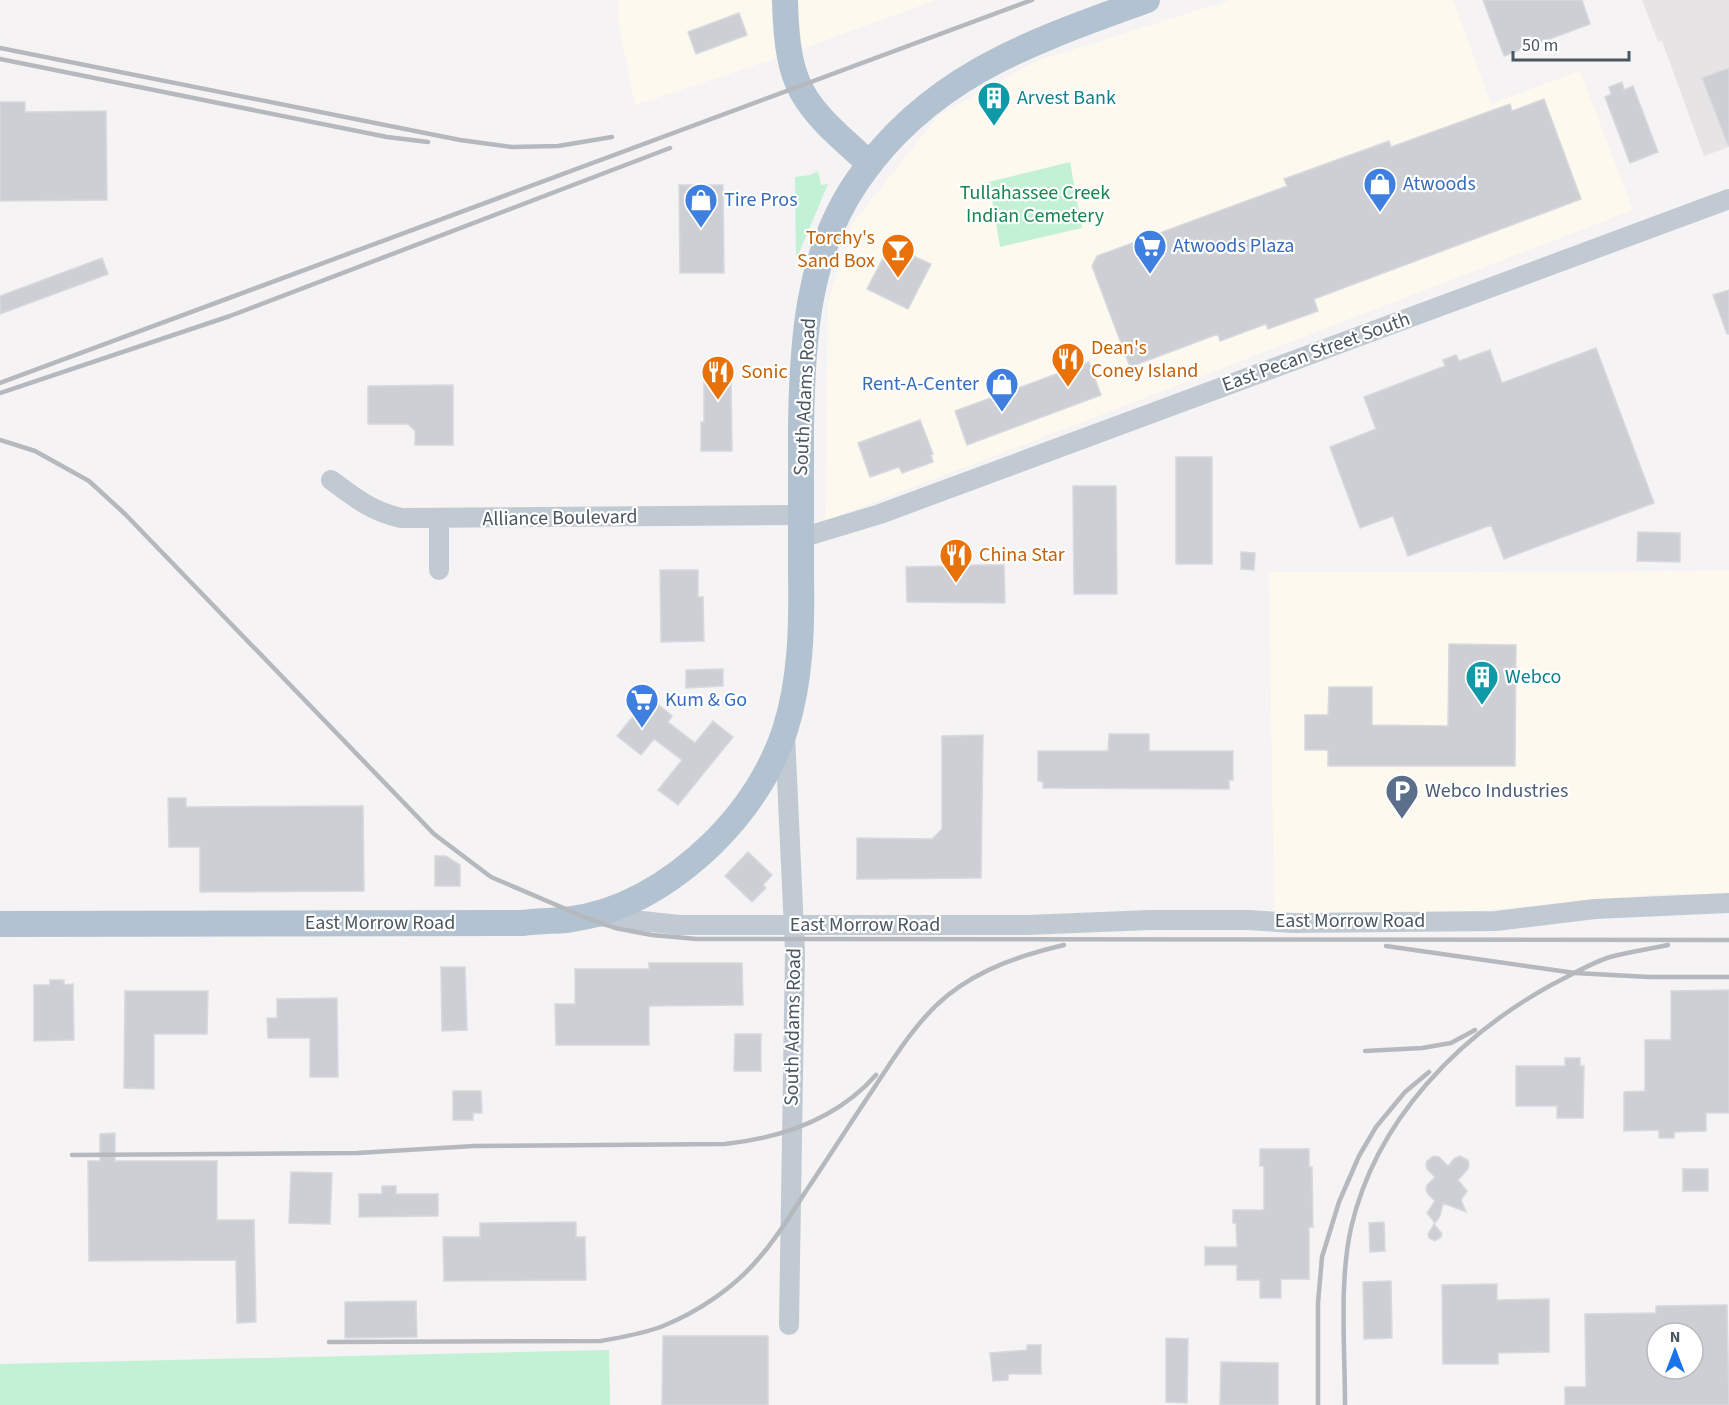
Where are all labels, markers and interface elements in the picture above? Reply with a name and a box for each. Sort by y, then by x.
scale bar [1513,24,1628,62]
text: 50 m [1522,33,1558,58]
building icon: Arvest Bank [976,80,1012,127]
place label: Arvest Bank [1017,84,1116,112]
shop icon: Atwoods [1362,166,1398,213]
place label: Atwoods [1403,170,1476,198]
park label: Tullahassee Creek Indian Cemetery [960,179,1110,230]
shop icon: Tire Pros [683,182,719,229]
place label: Tire Pros [724,186,798,214]
place label: Torchy's Sand Box [797,224,875,275]
supermarket icon: Atwoods Plaza [1132,228,1168,275]
bar icon: Torchy's Sand Box [880,232,916,279]
place label: Atwoods Plaza [1173,232,1294,260]
street label: East Pecan Street South [1218,305,1414,399]
street label: South Adams Road [787,317,823,477]
place label: Dean's Coney Island [1091,334,1198,385]
restaurant icon: Dean's Coney Island [1050,341,1086,388]
restaurant icon: Sonic [700,354,736,401]
place label: Sonic [741,358,788,386]
shop icon: Rent-A-Center [984,366,1020,413]
place label: Rent-A-Center [862,370,979,398]
street label: Alliance Boulevard [482,503,638,533]
restaurant icon: China Star [938,537,974,584]
place label: China Star [979,541,1065,569]
building icon: Webco [1464,659,1500,706]
place label: Webco [1505,663,1561,691]
supermarket icon: Kum & Go [624,682,660,729]
place label: Kum & Go [665,686,747,714]
parking icon: Webco Industries [1384,773,1420,820]
place label: Webco Industries [1425,777,1568,805]
street label: East Morrow Road [1275,907,1425,935]
street label: East Morrow Road [305,909,455,937]
street label: East Morrow Road [790,911,940,939]
street label: South Adams Road [778,948,808,1106]
north arrow [1645,1321,1705,1381]
text: N [1670,1326,1680,1348]

